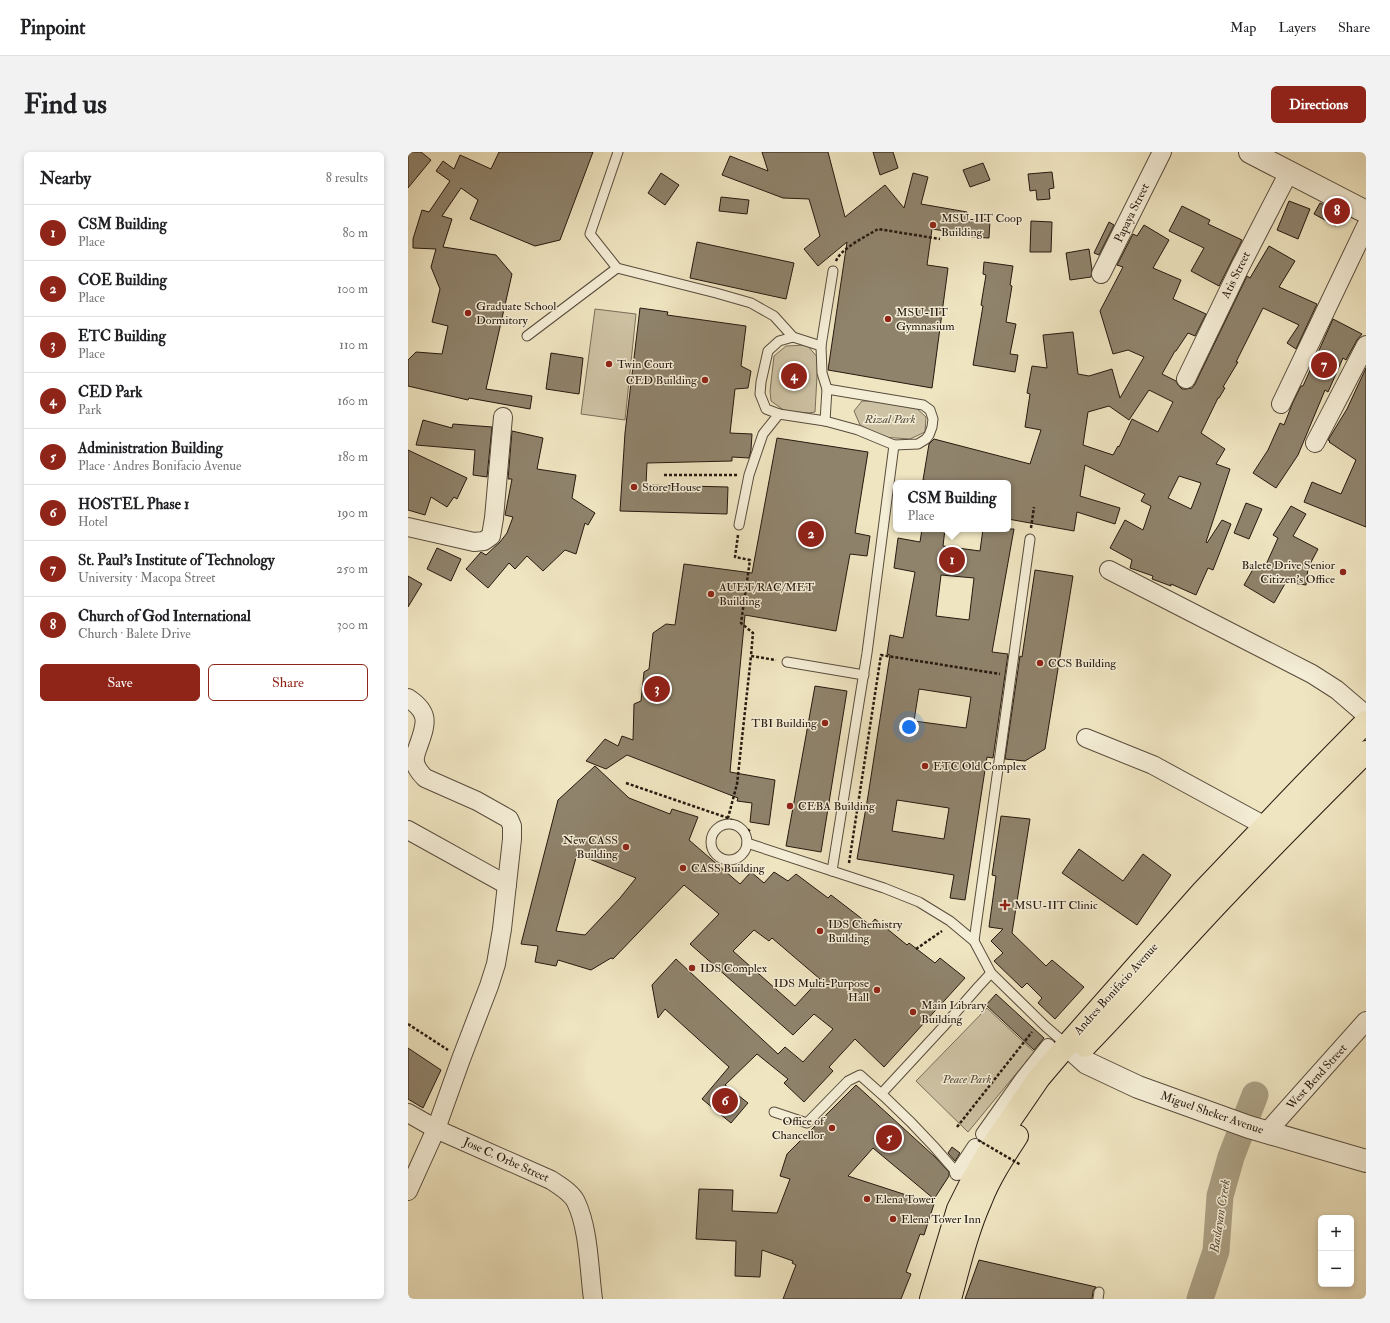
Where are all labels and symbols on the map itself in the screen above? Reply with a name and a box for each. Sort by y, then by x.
street label: Papaya Street [1111,181,1153,245]
pin: 8 [1324,196,1350,226]
place label: MSU-IIT Coop Building [941,211,1022,240]
marker: MSU-IIT Coop Building [928,220,938,230]
street label: Atis Street [1218,249,1254,302]
place label: Graduate School Dormitory [476,299,556,328]
place label: MSU-IIT Gymnasium [896,305,955,334]
marker: Graduate School Dormitory [463,308,473,318]
marker: MSU-IIT Gymnasium [883,314,893,324]
pin: 7 [1311,350,1337,380]
place label: Twin Court [617,357,673,372]
marker: Twin Court [604,359,614,369]
pin: 4 [781,361,807,391]
place label: CED Building [626,373,698,388]
marker: CED Building [700,375,710,385]
park label: Rizal Park [864,412,916,427]
place label: Store House [642,480,701,495]
marker: Store House [629,482,639,492]
pin: 2 [798,519,824,549]
pin: 1 [939,545,965,575]
place label: Balete Drive Senior Citizen's Office [1241,558,1336,587]
marker: Balete Drive Senior Citizen's Office [1338,567,1348,577]
place label: AUET/RAC/MET Building [718,580,814,609]
marker: AUET/RAC/MET Building [706,589,716,599]
place label: CCS Building [1048,656,1117,671]
marker: CCS Building [1035,658,1045,668]
pin: 3 [644,674,670,704]
place label: TBI Building [751,716,818,731]
your location [899,717,919,737]
marker: TBI Building [820,718,830,728]
place label: ETC Old Complex [933,759,1027,774]
marker: ETC Old Complex [920,761,930,771]
place label: CEBA Building [798,799,876,814]
marker: CEBA Building [785,801,795,811]
place label: New CASS Building [563,833,619,862]
marker: New CASS Building [621,842,631,852]
place label: CASS Building [691,861,766,876]
marker: CASS Building [678,863,688,873]
place label: MSU-IIT Clinic [1014,898,1098,913]
marker: MSU-IIT Clinic [999,899,1011,911]
place label: IDS Chemistry Building [828,917,903,946]
marker: IDS Chemistry Building [815,926,825,936]
street label: Andres Bonifacio Avenue [1070,940,1161,1039]
place label: IDS Complex [700,961,768,976]
marker: IDS Complex [687,963,697,973]
place label: IDS Multi-Purpose Hall [774,976,869,1005]
marker: IDS Multi-Purpose Hall [872,985,882,995]
place label: Main Library Building [921,998,987,1027]
marker: Main Library Building [908,1007,918,1017]
street label: West Bend Street [1283,1041,1350,1114]
park label: Peace Park [941,1072,992,1087]
pin: 6 [712,1086,738,1116]
street label: Miguel Sheker Avenue [1159,1088,1265,1138]
place label: Office of Chancellor [772,1114,826,1143]
marker: Office of Chancellor [827,1123,837,1133]
pin: 5 [876,1123,902,1153]
street label: Jose C. Orbe Street [460,1134,551,1186]
water label: Baslayan Creek [1206,1178,1234,1255]
place label: Elena Tower [875,1192,936,1207]
marker: Elena Tower [862,1194,872,1204]
place label: Elena Tower Inn [901,1212,981,1227]
marker: Elena Tower Inn [888,1214,898,1224]

